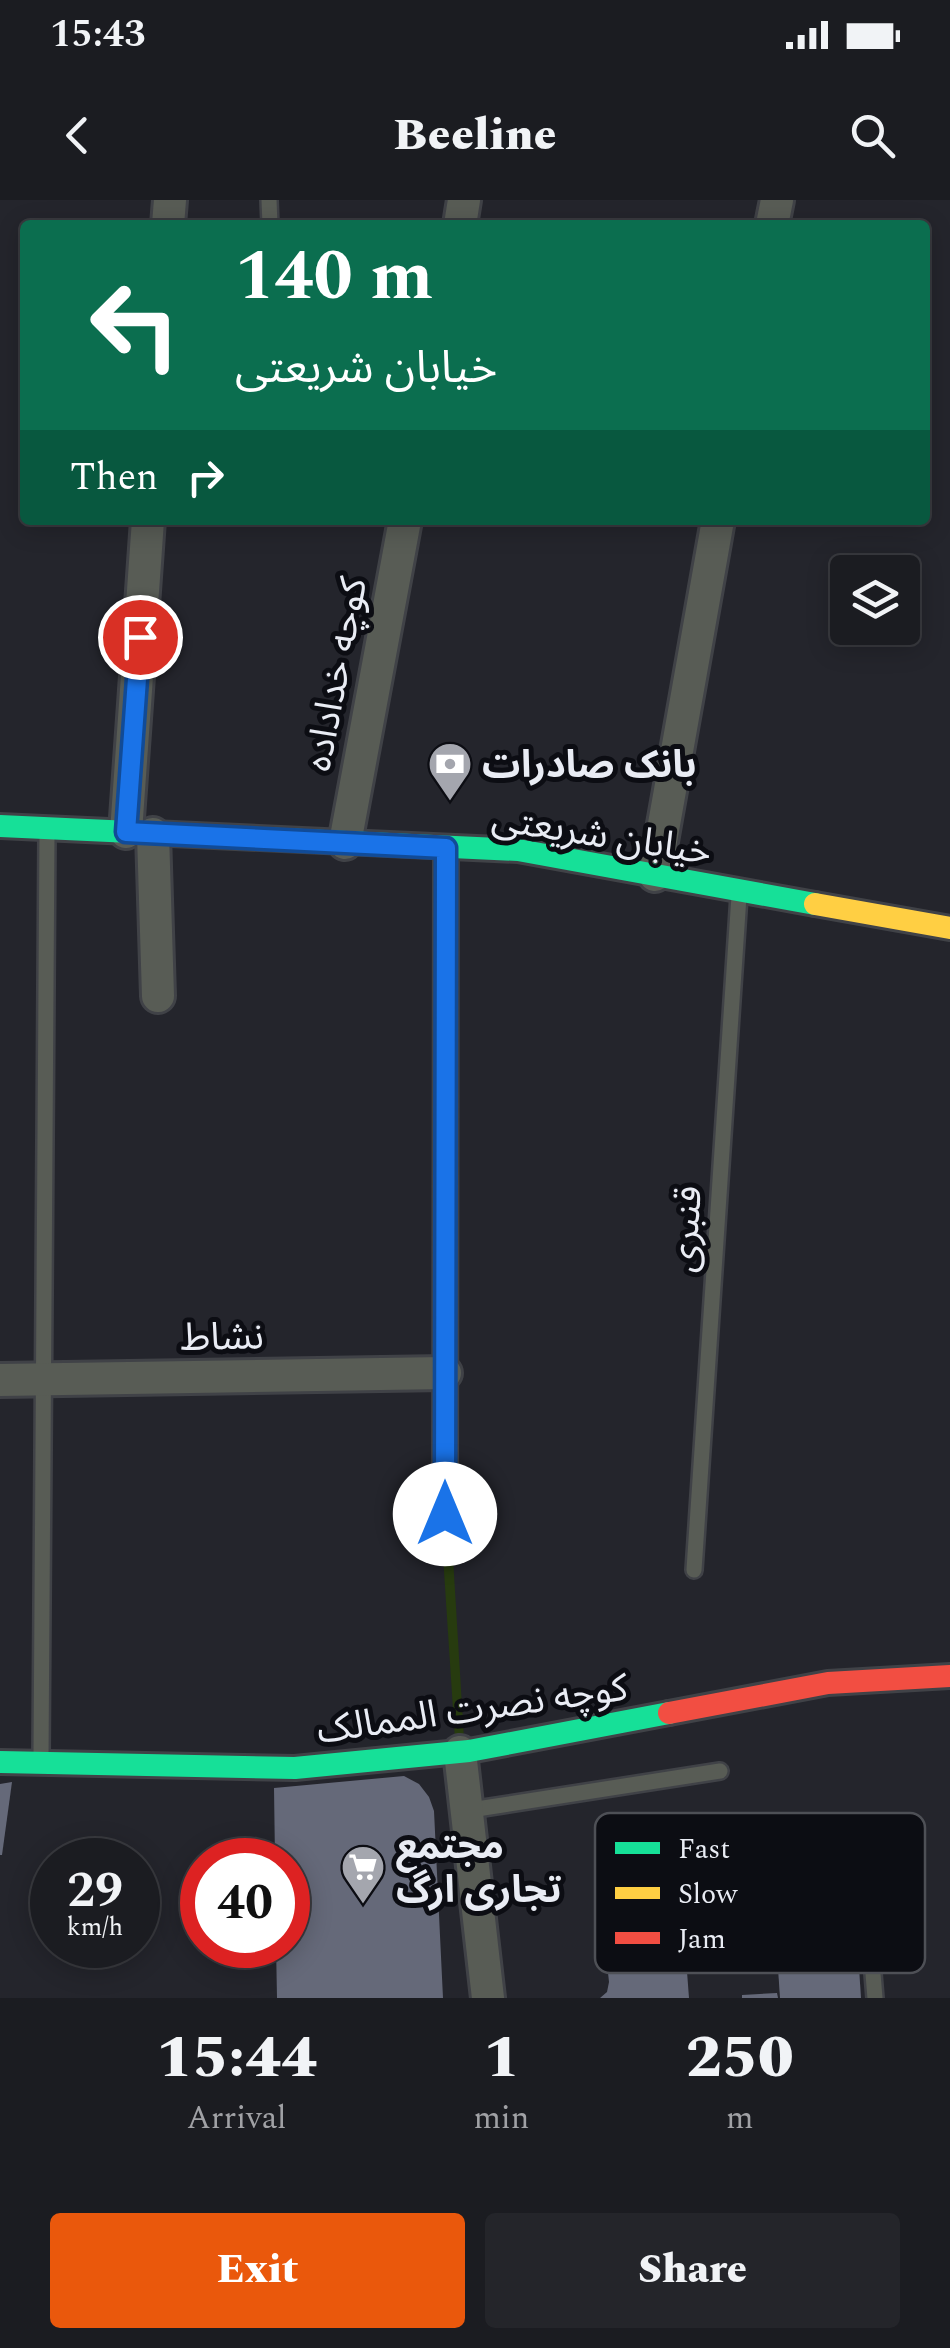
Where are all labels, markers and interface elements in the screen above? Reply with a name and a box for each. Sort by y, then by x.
text: 15:43 [50,6,145,64]
text: Beeline [394,101,556,170]
icon: back [50,108,105,163]
icon: search [845,108,900,163]
text: 140 m [235,224,433,330]
icon: left [70,260,200,390]
text: خیابان شریعتی [235,334,497,403]
text: Then [70,449,158,507]
icon: right [178,450,233,505]
map controls [830,555,920,645]
button: layers [830,555,920,645]
street label: کوچه خداداده [290,571,384,776]
pin [98,595,183,680]
icon: arrive [113,610,168,665]
place label: بانک صادرات [482,737,696,795]
bank icon: بانک صادرات [427,741,473,802]
street label: خیابان شریعتی [488,790,716,882]
street label: قنبری [655,1184,719,1275]
street label: نشاط [180,1308,264,1368]
position arrow [393,1462,497,1566]
street label: کوچه نصرت الممالک [313,1659,633,1761]
legend [595,1813,925,1973]
place label: مجتمع تجاری ارگ [396,1818,562,1920]
text: Fast [678,1828,730,1871]
speed limit sign: 40 [180,1838,310,1968]
supermarket icon: مجتمع تجاری ارگ [340,1844,386,1905]
text: 29 [67,1853,123,1929]
text: Slow [678,1873,738,1916]
text: km/h [67,1909,123,1947]
text: Jam [678,1918,726,1961]
text: 15:44 [156,2012,317,2104]
text: 1 [483,2012,519,2104]
text: 250 [686,2012,794,2104]
text: Arrival [187,2094,287,2143]
text: min [473,2094,529,2143]
text: m [726,2094,753,2143]
button: Exit [50,2213,465,2328]
button: Share [485,2213,900,2328]

